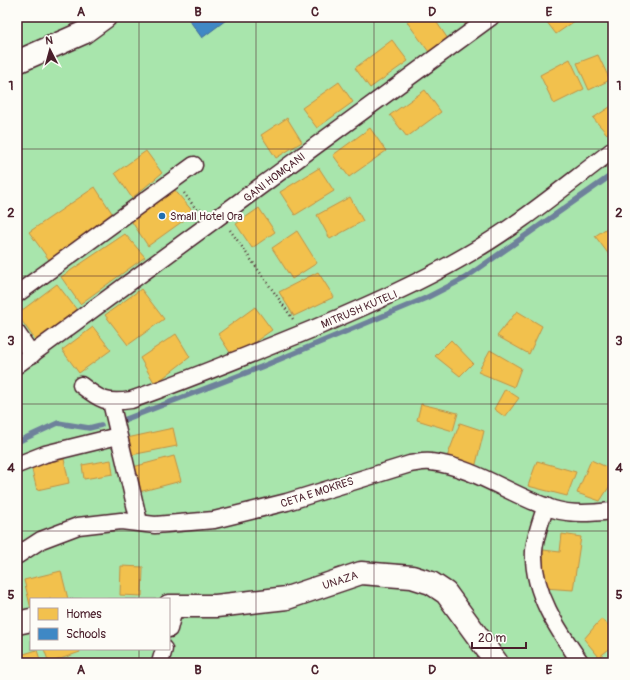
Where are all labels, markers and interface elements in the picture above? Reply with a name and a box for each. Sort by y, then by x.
text: A [77,4,86,20]
text: B [194,4,202,20]
text: C [311,4,319,20]
text: D [428,4,436,20]
text: E [546,4,553,20]
north arrow [30,30,70,70]
text: N [45,34,54,47]
text: 1 [8,78,14,94]
text: 1 [616,78,622,94]
street label: GANI HOMÇANI [241,150,308,205]
text: 2 [7,205,15,221]
text: 2 [615,205,623,221]
place label: Small Hotel Ora [170,210,243,223]
marker: Small Hotel Ora [157,211,167,221]
street label: MITRUSH KUTELI [319,288,399,331]
text: 3 [7,333,15,349]
text: 3 [615,333,623,349]
text: 4 [7,460,15,476]
text: 4 [615,460,623,476]
street label: CETA E MOKRES [279,475,355,510]
street label: UNAZA [321,569,360,592]
text: 5 [7,587,15,603]
text: 5 [615,587,623,603]
legend [30,598,170,650]
text: Homes [66,607,102,622]
scale bar [472,624,526,650]
text: Schools [66,627,106,642]
text: 20 m [478,631,507,646]
text: A [77,662,86,678]
text: B [194,662,202,678]
text: C [311,662,319,678]
text: D [428,662,436,678]
text: E [546,662,553,678]

